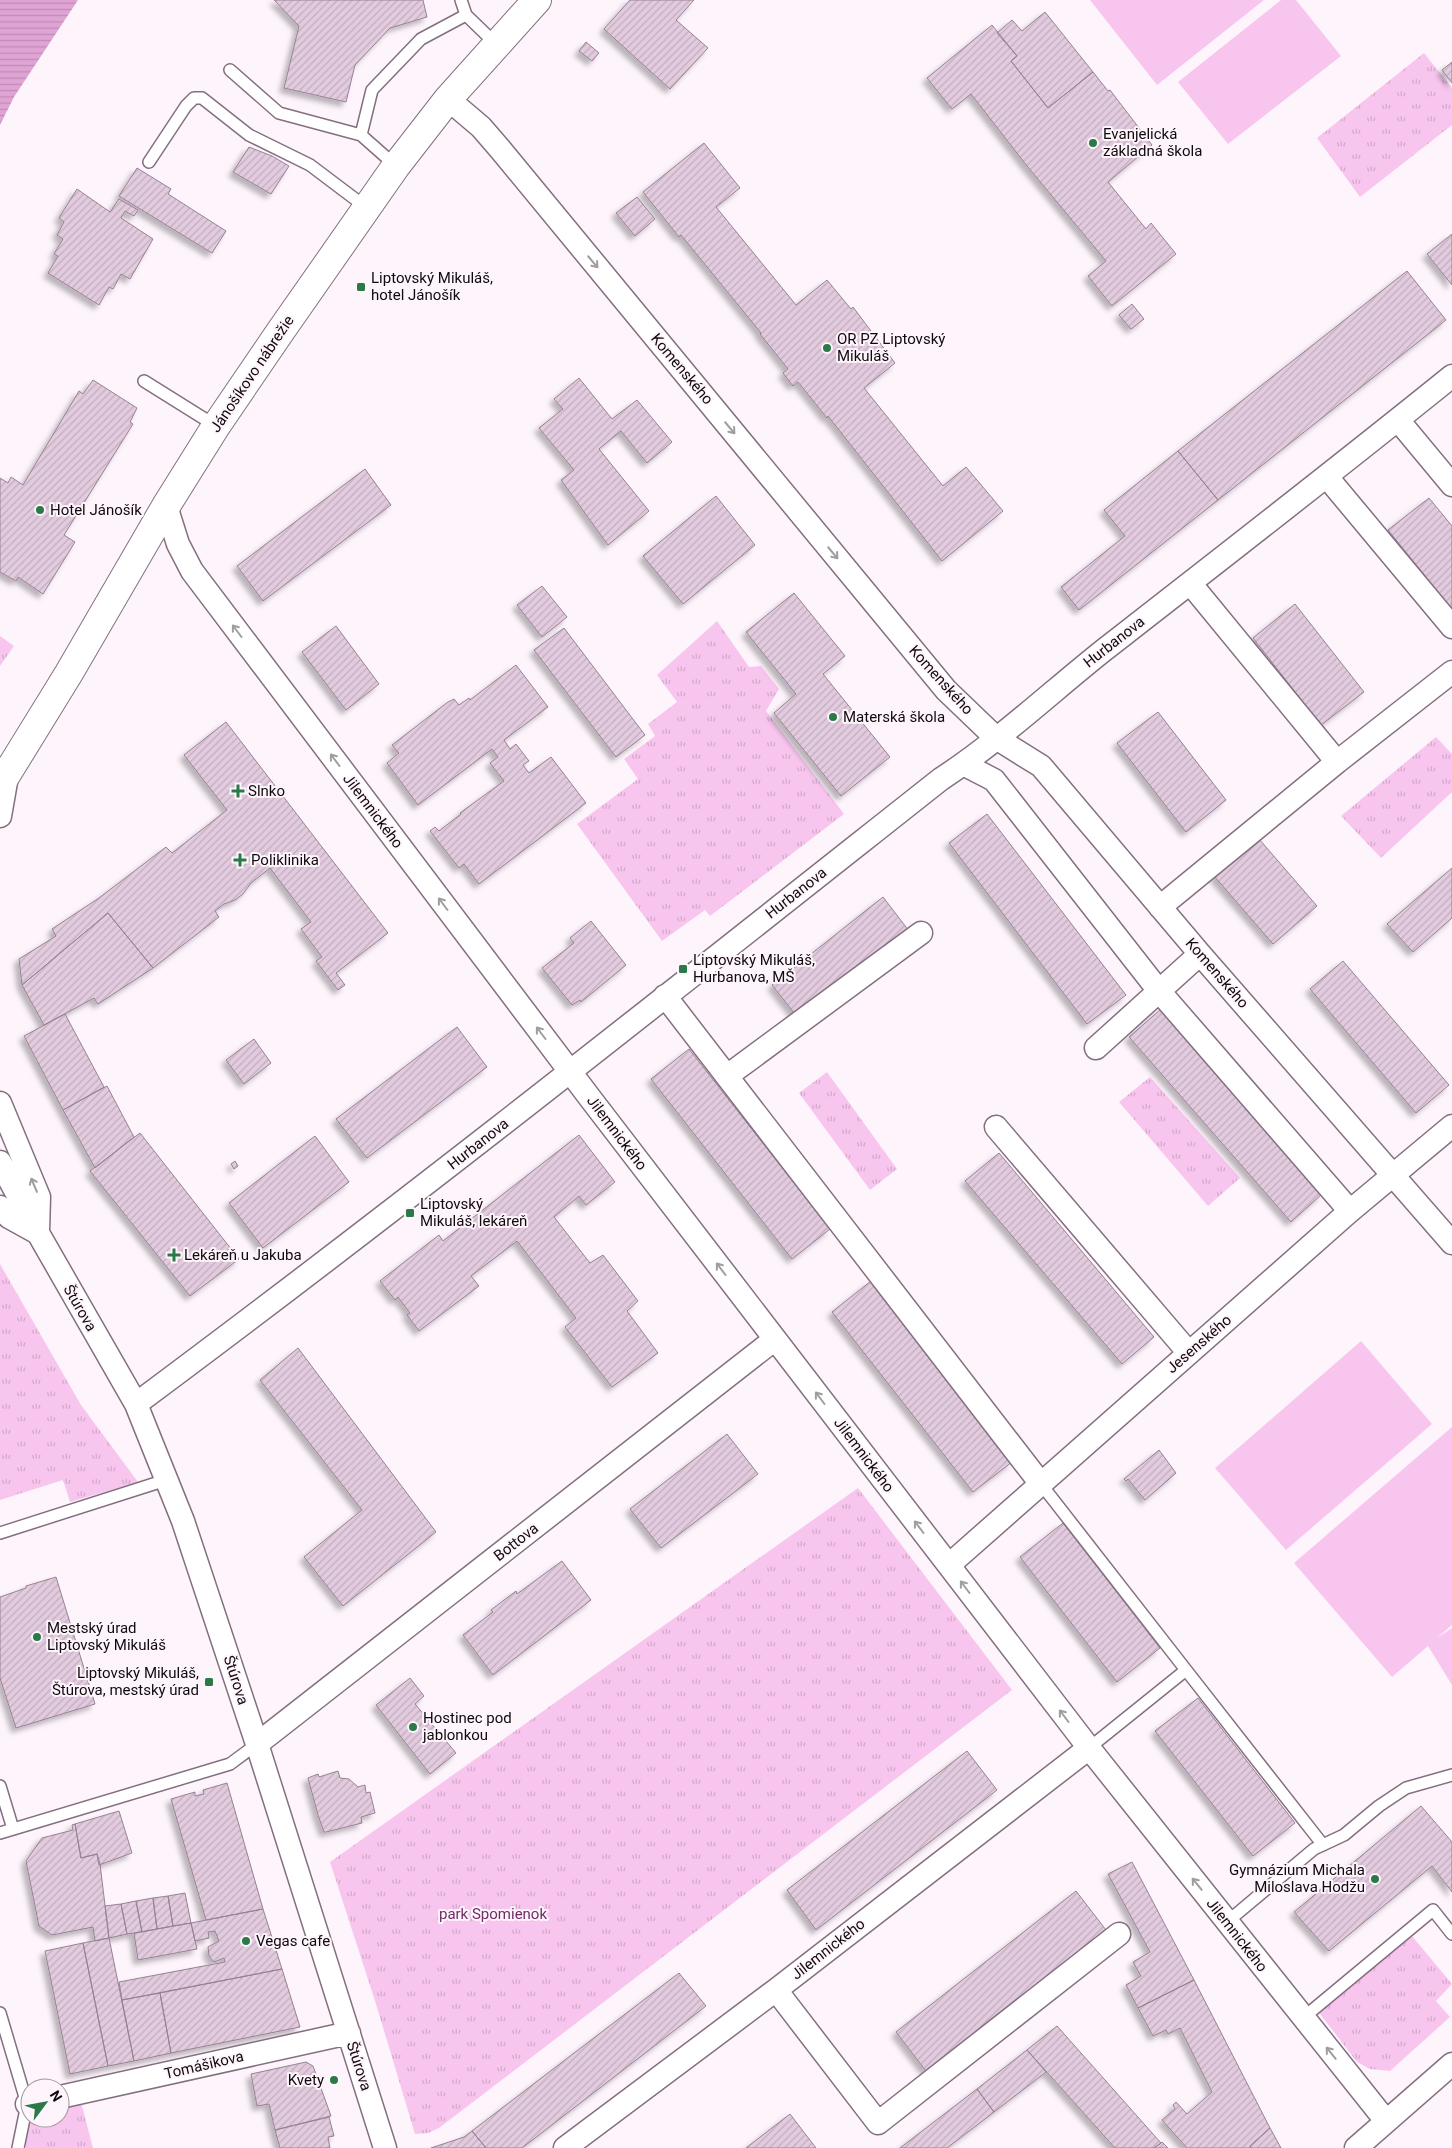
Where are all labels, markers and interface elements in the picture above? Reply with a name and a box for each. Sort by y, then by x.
place label: Evanjelická základná škola [1103,125,1202,160]
marker: Evanjelická základná škola [1087,137,1099,149]
one-way arrow [587,255,598,268]
place label: Liptovský Mikuláš, hotel Jánošík [371,269,493,304]
marker: Liptovský Mikuláš, hotel Jánošík [355,281,367,293]
street label: Jánošíkovo nábrežie [206,312,298,436]
street label: Komenského [647,330,717,408]
place label: OR PZ Liptovský Mikuláš [837,330,945,365]
marker: OR PZ Liptovský Mikuláš [821,342,833,354]
one-way arrow [724,421,735,434]
place label: Hotel Jánošík [50,501,142,519]
marker: Hotel Jánošík [34,504,46,516]
one-way arrow [827,546,838,559]
street label: Hurbanova [1080,613,1148,671]
one-way arrow [232,624,242,638]
street label: Komenského [905,642,977,718]
place label: Materská škola [843,708,945,726]
marker: Materská škola [827,711,839,723]
one-way arrow [330,753,340,767]
street label: Jilemnického [339,770,407,852]
place label: Slnko [248,782,285,800]
marker: Slnko [232,785,244,797]
place label: Poliklinika [251,851,319,869]
marker: Poliklinika [233,853,247,867]
street label: Hurbanova [762,864,830,922]
one-way arrow [438,897,448,911]
street label: Komenského [1182,934,1252,1012]
place label: Liptovský Mikuláš, Hurbanova, MŠ [693,951,815,986]
marker: Liptovský Mikuláš, Hurbanova, MŠ [677,963,689,975]
one-way arrow [536,1027,547,1040]
street label: Jilemnického [583,1092,651,1174]
street label: Hurbanova [444,1115,512,1173]
one-way arrow [29,1178,39,1193]
place label: Liptovský Mikuláš, lekáreň [420,1195,527,1230]
marker: Liptovský Mikuláš, lekáreň [404,1207,416,1219]
place label: Lekáreň u Jakuba [184,1246,302,1264]
marker: Lekáreň u Jakuba [168,1249,180,1261]
one-way arrow [716,1262,726,1276]
street label: Štúrova [60,1282,100,1334]
street label: Jesenského [1163,1311,1235,1377]
one-way arrow [815,1391,825,1405]
street label: Jilemnického [830,1414,898,1496]
street label: Bottova [490,1519,542,1565]
one-way arrow [913,1521,924,1534]
one-way arrow [960,1580,970,1594]
place label: Mestský úrad Liptovský Mikuláš [47,1619,166,1654]
marker: Mestský úrad Liptovský Mikuláš [31,1631,43,1643]
street label: Štúrova [220,1653,252,1707]
place label: Liptovský Mikuláš, Štúrova, mestský úrad [52,1664,199,1699]
marker: Liptovský Mikuláš, Štúrova, mestský úrad [203,1676,215,1688]
place label: Hostinec pod jablonkou [422,1709,512,1744]
one-way arrow [1058,1710,1069,1723]
marker: Hostinec pod jablonkou [407,1721,419,1733]
place label: Gymnázium Michala Miloslava Hodžu [1229,1861,1365,1896]
marker: Gymnázium Michala Miloslava Hodžu [1369,1873,1381,1885]
one-way arrow [1192,1878,1203,1891]
street label: Jilemnického [1203,1895,1271,1975]
park label: park Spomienok [439,1905,547,1923]
street label: Jilemnického [788,1915,868,1983]
place label: Vegas cafe [256,1932,330,1950]
marker: Vegas cafe [240,1935,252,1947]
street label: Štúrova [343,2039,375,2093]
one-way arrow [1325,2046,1336,2059]
street label: Tomášikova [163,2047,245,2083]
place label: Kvety [288,2071,324,2089]
marker: Kvety [328,2074,340,2086]
north arrow [20,2078,70,2128]
text: N [47,2088,65,2105]

